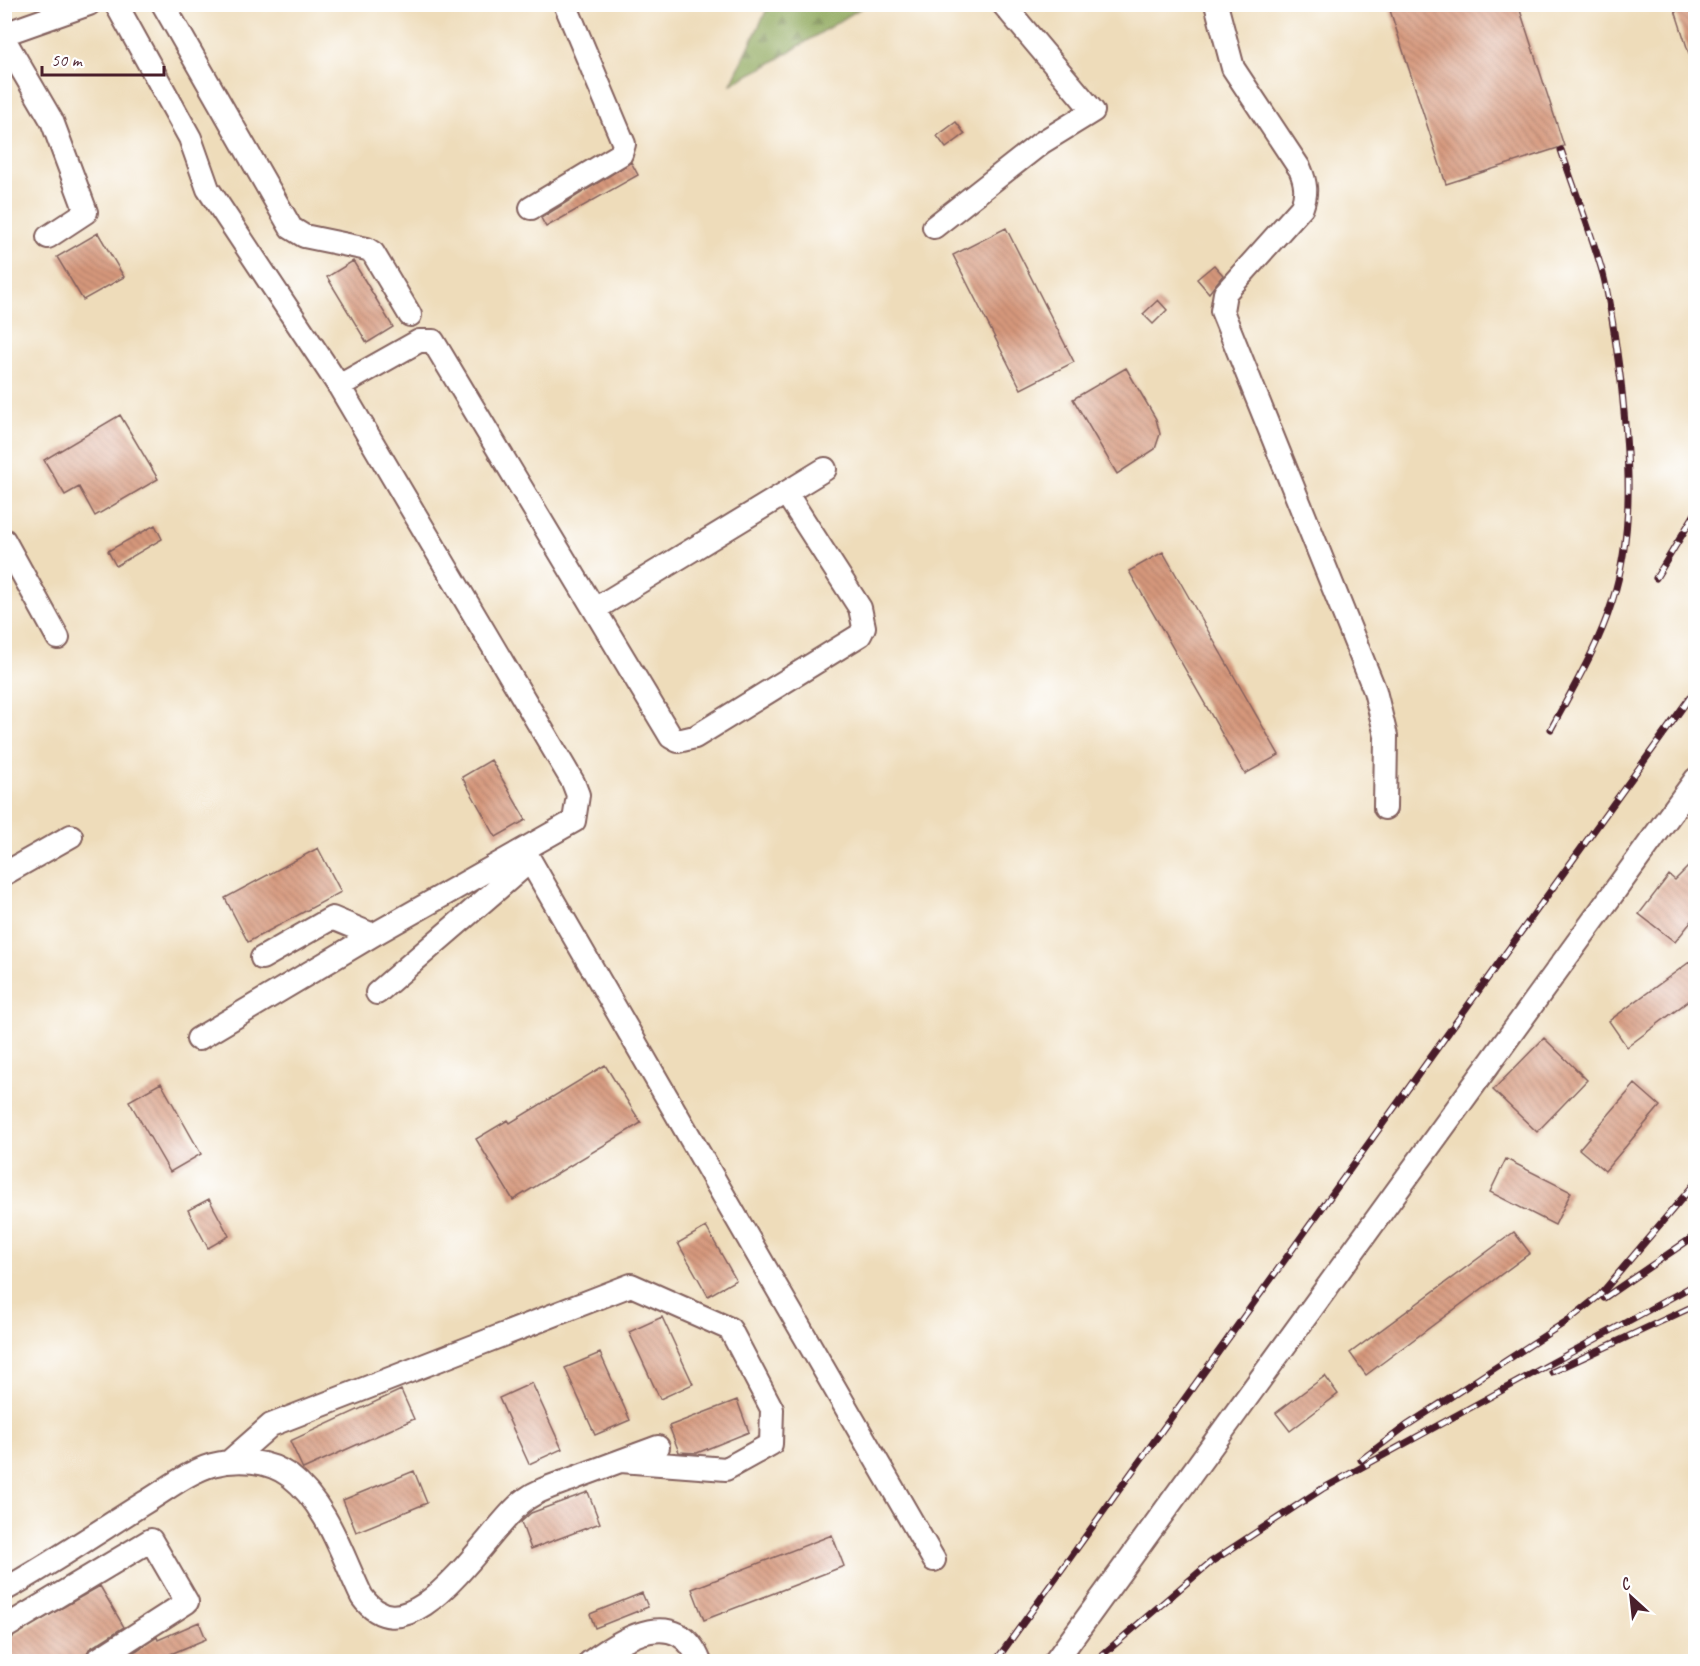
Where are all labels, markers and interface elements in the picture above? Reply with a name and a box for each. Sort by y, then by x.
scale bar [42,39,164,77]
text: 50 m [51,49,84,71]
north arrow [1601,1567,1661,1627]
text: С [1617,1573,1635,1595]

